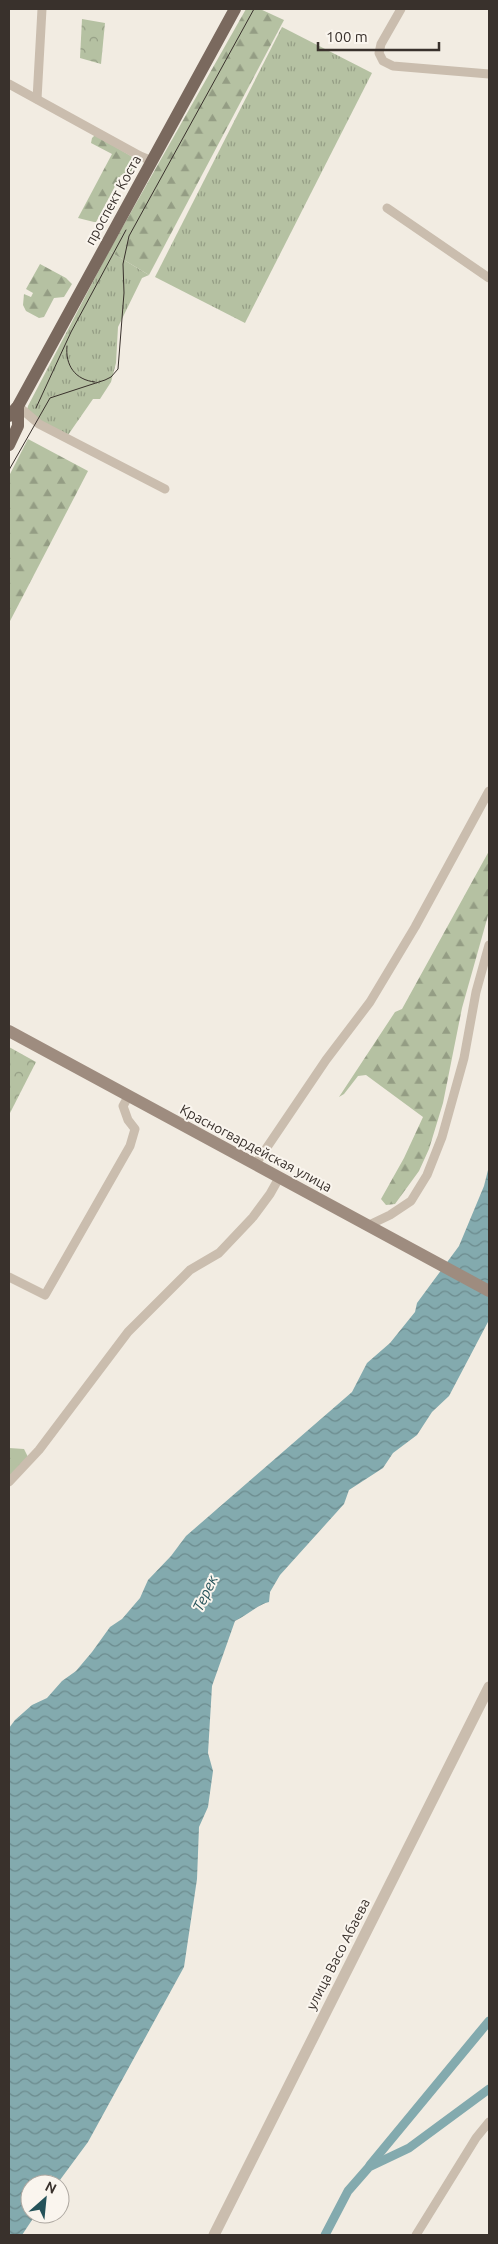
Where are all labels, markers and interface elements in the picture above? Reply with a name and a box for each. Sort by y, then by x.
scale bar [318,20,439,52]
text: 100 m [326,28,368,45]
street label: проспект Коста [82,152,144,248]
street label: Красногвардейская улица [177,1101,335,1195]
water label: Терек [189,1572,221,1614]
street label: улица Васо Абаева [303,1896,373,2012]
north arrow [20,2174,70,2224]
text: N [43,2178,59,2197]

